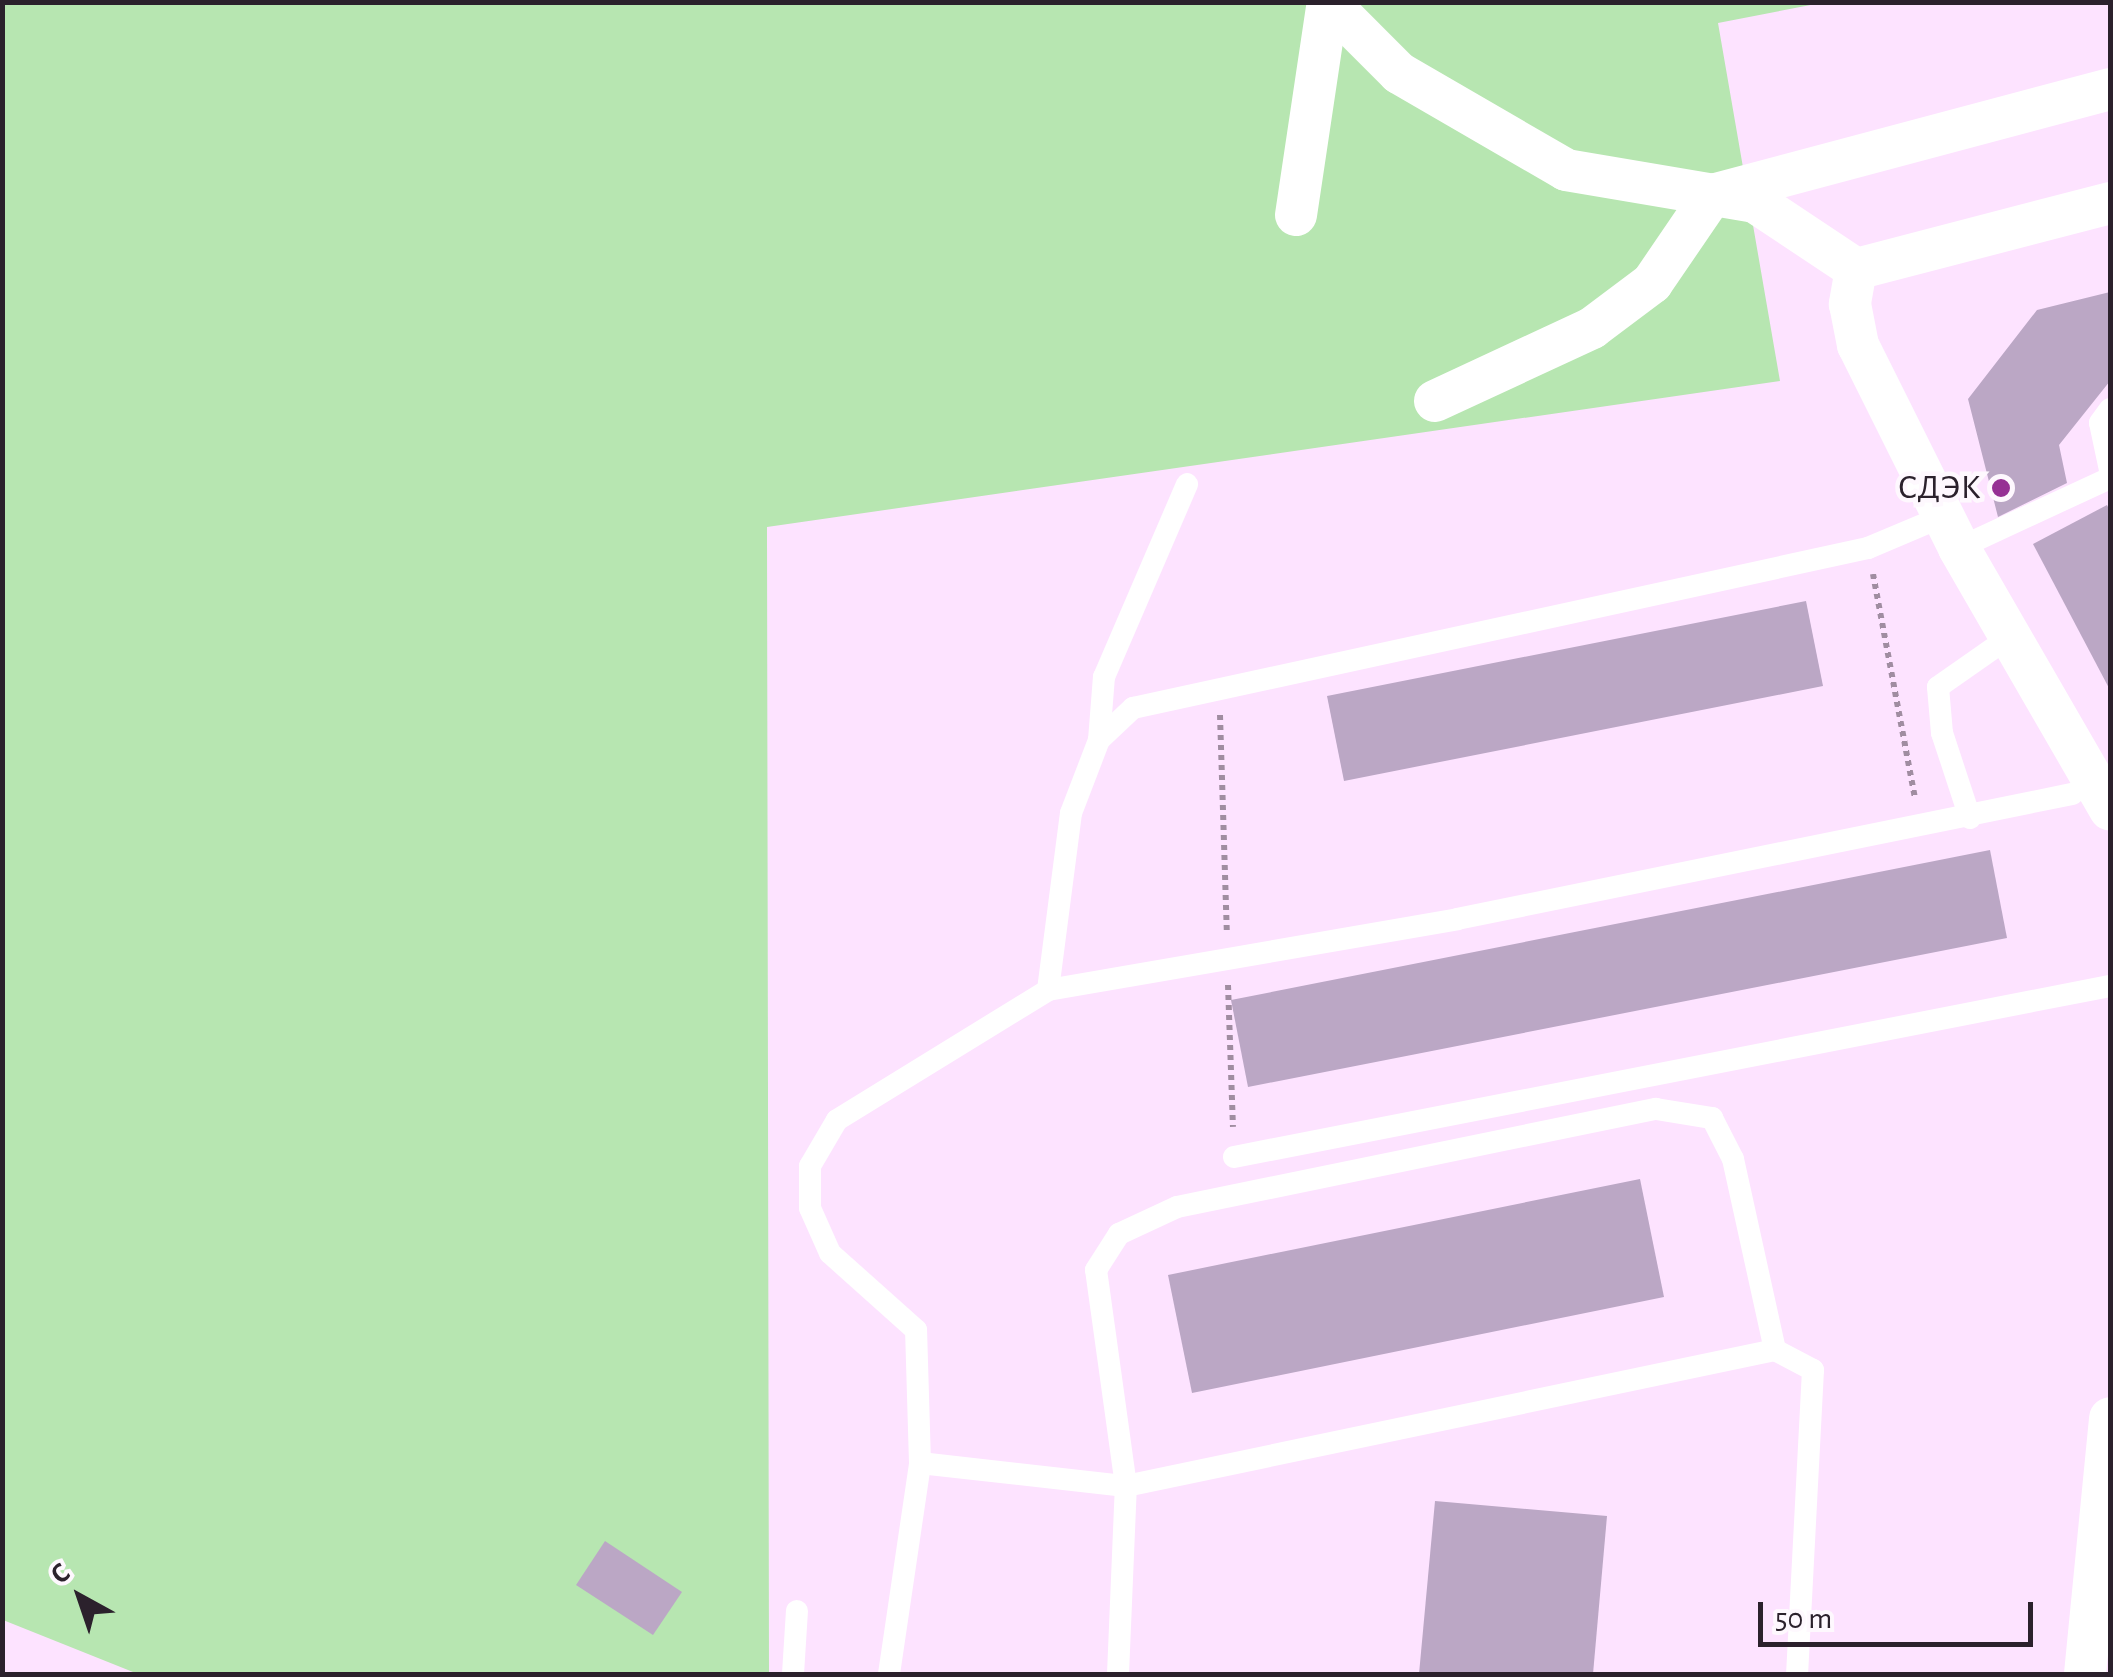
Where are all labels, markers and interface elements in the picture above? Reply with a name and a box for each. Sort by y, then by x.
place label: СДЭК [1898,467,1981,509]
marker: СДЭК [1990,477,2012,499]
north arrow [30,1547,130,1647]
text: С [46,1558,76,1590]
scale bar [1763,1582,2038,1644]
text: 50 m [1775,1604,1832,1634]

